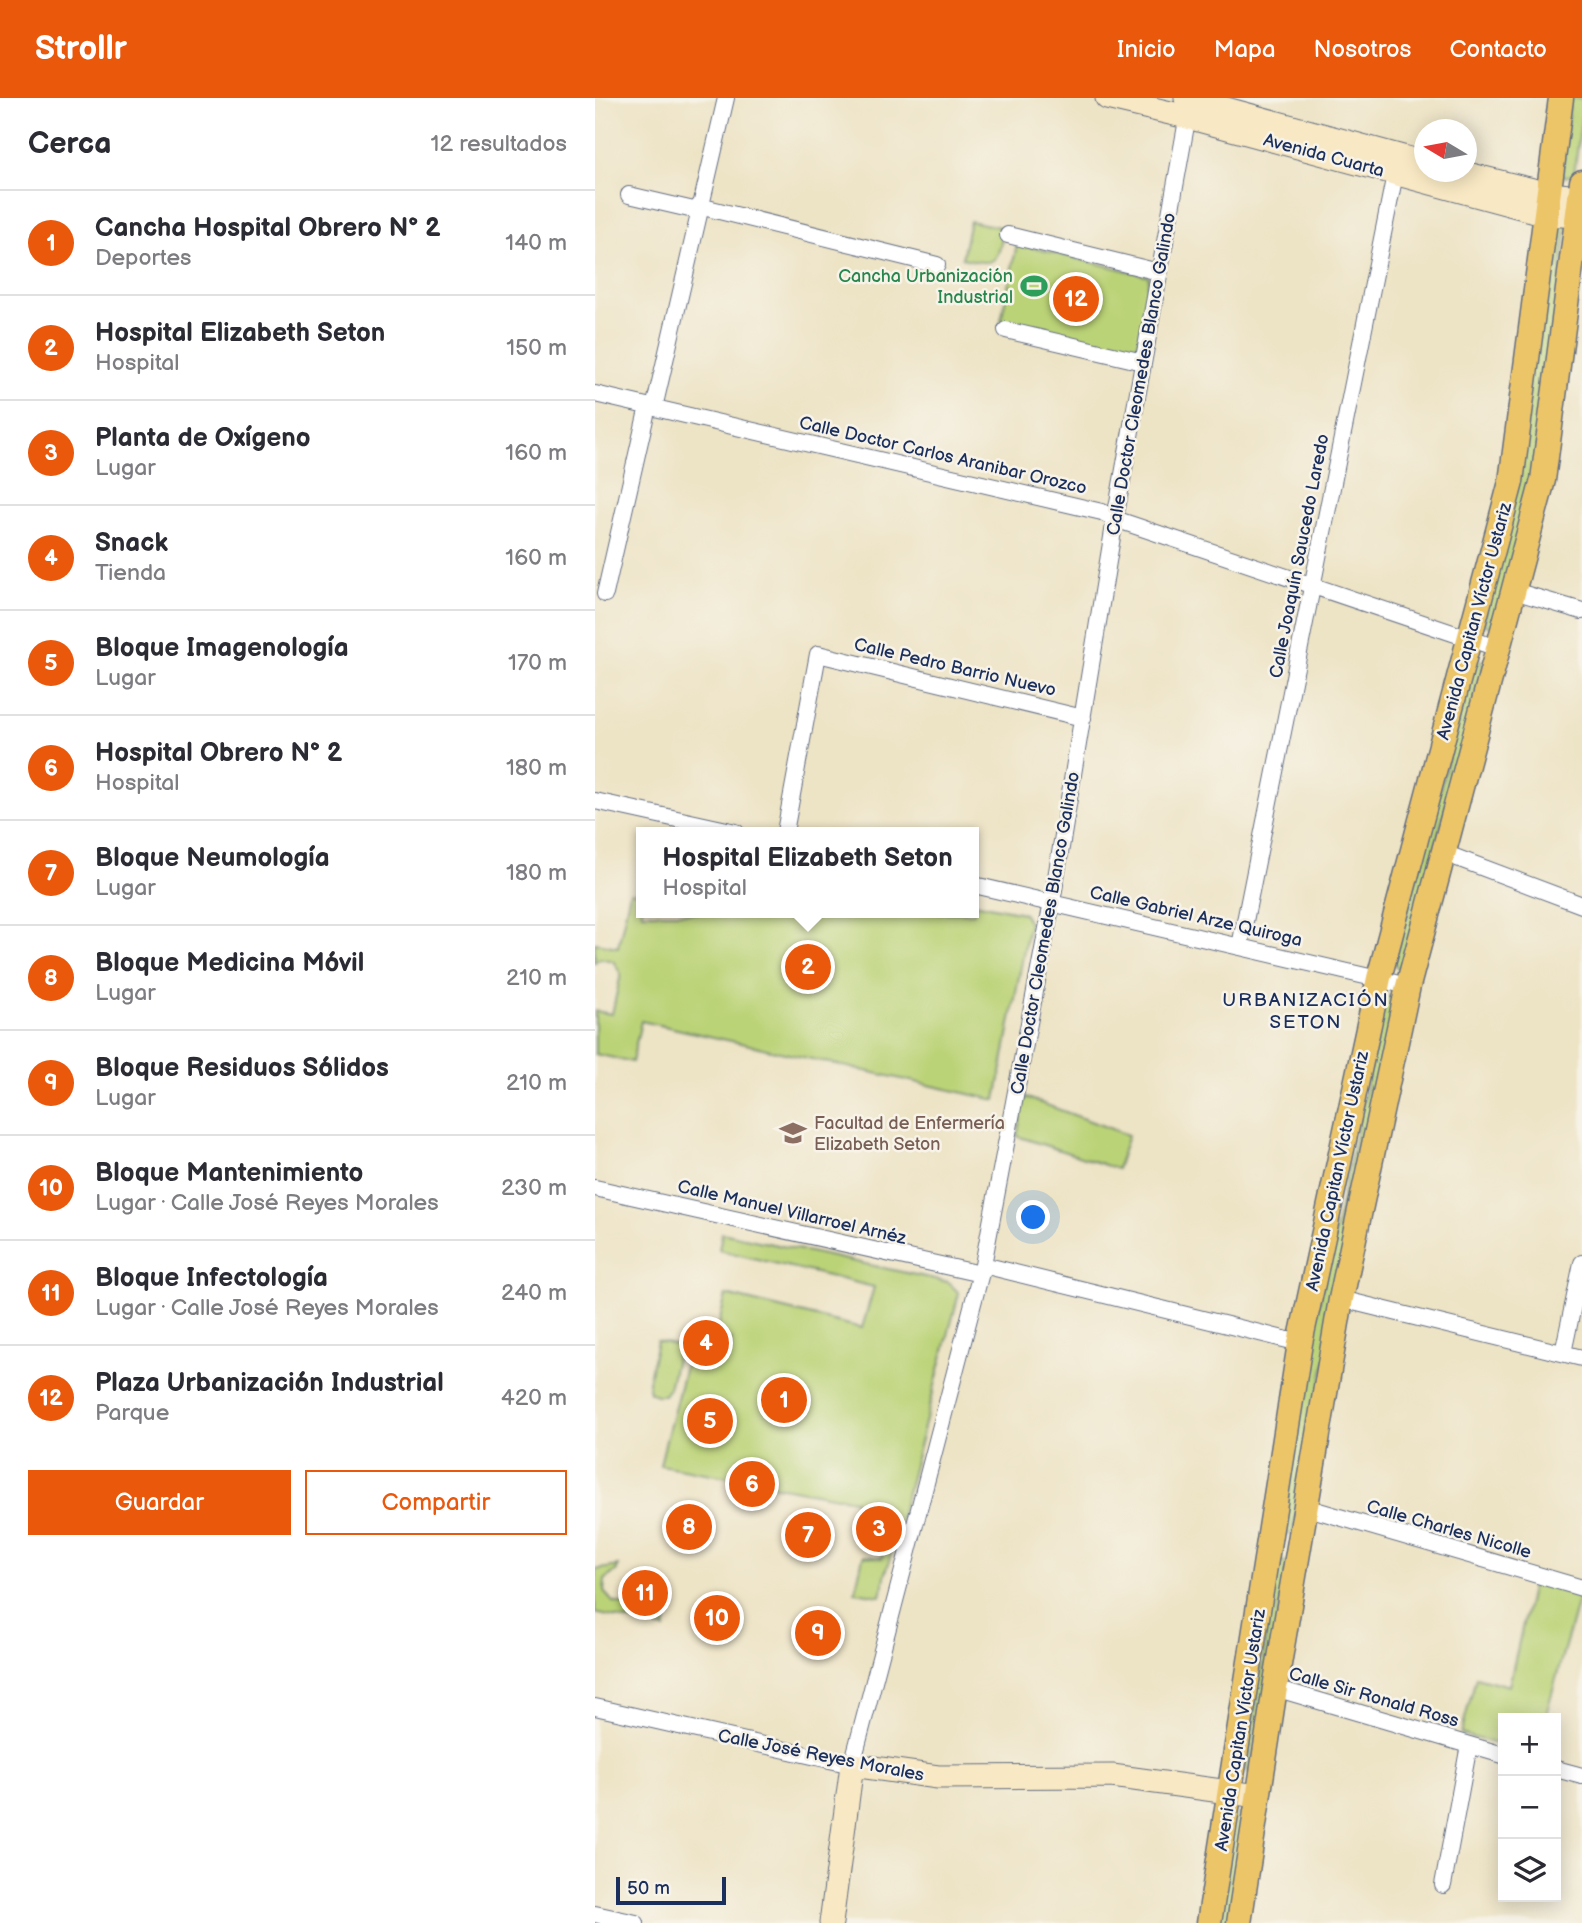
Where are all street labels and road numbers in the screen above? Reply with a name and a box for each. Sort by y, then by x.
street label: Avenida Cuarta [1261,129,1387,182]
street label: Calle Doctor Cleomedes Blanco Galindo [1103,211,1180,537]
street label: Calle Doctor Carlos Aranibar Orozco [797,412,1089,499]
street label: Calle Joaquín Saucedo Laredo [1265,432,1334,680]
street label: Avenida Capitan Víctor Ustariz [1433,500,1516,742]
street label: Calle Pedro Barrio Nuevo [852,634,1058,701]
street label: Calle Doctor Cleomedes Blanco Galindo [1007,770,1084,1096]
street label: Calle Gabriel Arze Quiroga [1088,882,1304,951]
street label: Avenida Capitan Víctor Ustariz [1302,1049,1373,1293]
street label: Calle Manuel Villarroel Arnéz [675,1176,909,1249]
street label: Calle Charles Nicolle [1364,1496,1534,1563]
street label: Avenida Capitan Víctor Ustariz [1211,1607,1270,1853]
street label: Calle Sir Ronald Ross [1286,1663,1461,1732]
street label: Calle José Reyes Morales [716,1725,926,1786]

